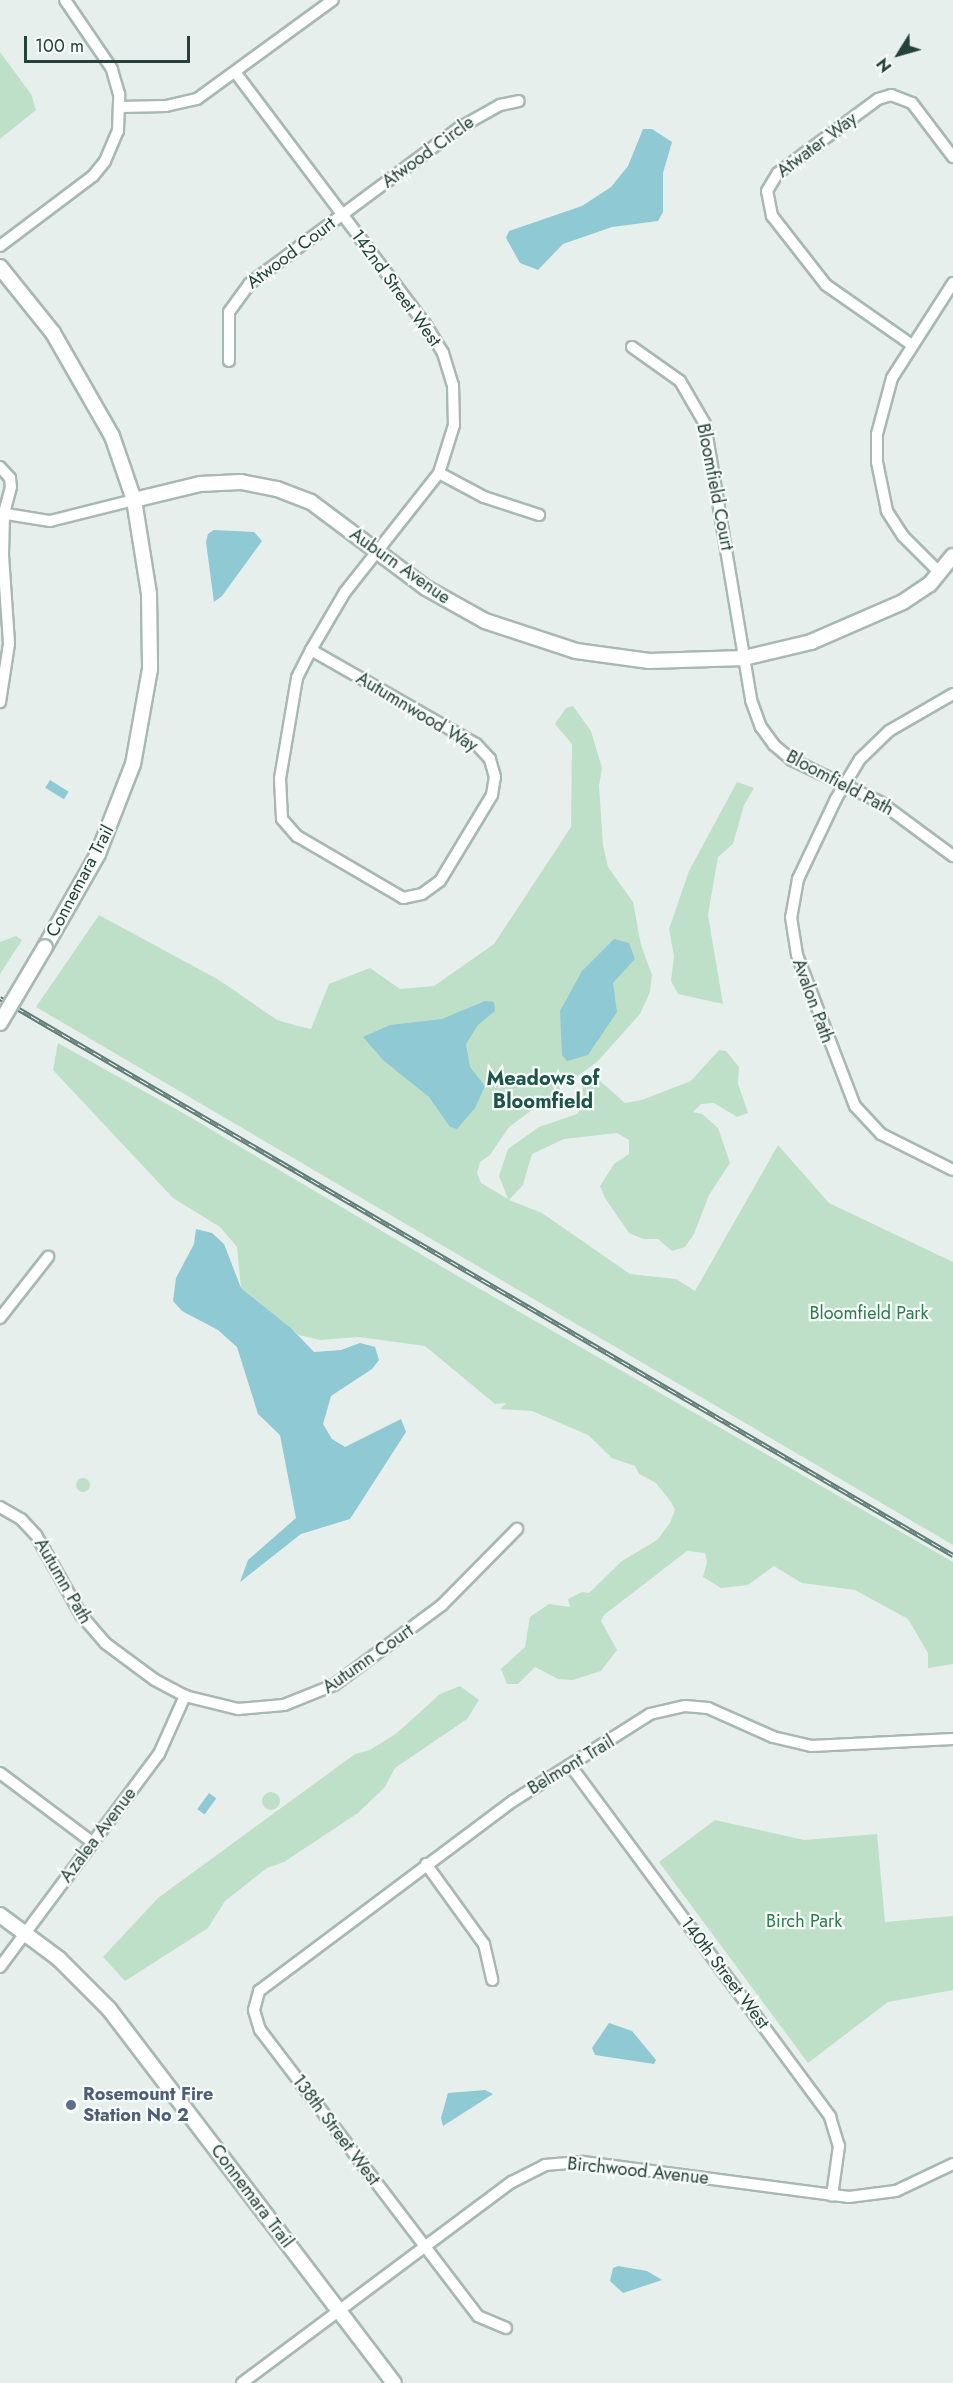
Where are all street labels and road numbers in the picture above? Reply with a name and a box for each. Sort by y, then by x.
street label: Atwater Way [773,108,861,182]
street label: Atwood Circle [378,111,478,193]
street label: Atwood Court [242,213,340,293]
street label: 142nd Street West [346,225,446,351]
street label: Bloomfield Court [692,422,738,552]
street label: Auburn Avenue [346,523,454,609]
street label: Autumnwood Way [352,667,482,757]
street label: Bloomfield Path [783,746,897,820]
street label: Connemara Trail [41,821,119,941]
street label: Avalon Path [788,956,838,1046]
street label: Autumn Path [30,1534,96,1628]
street label: Autumn Court [319,1620,417,1698]
street label: Belmont Trail [524,1731,618,1799]
street label: Azalea Avenue [55,1783,141,1887]
street label: 140th Street West [676,1913,774,2033]
street label: 138th Street West [288,2071,384,2189]
street label: Connemara Trail [206,2140,298,2252]
street label: Birchwood Avenue [566,2153,710,2189]

